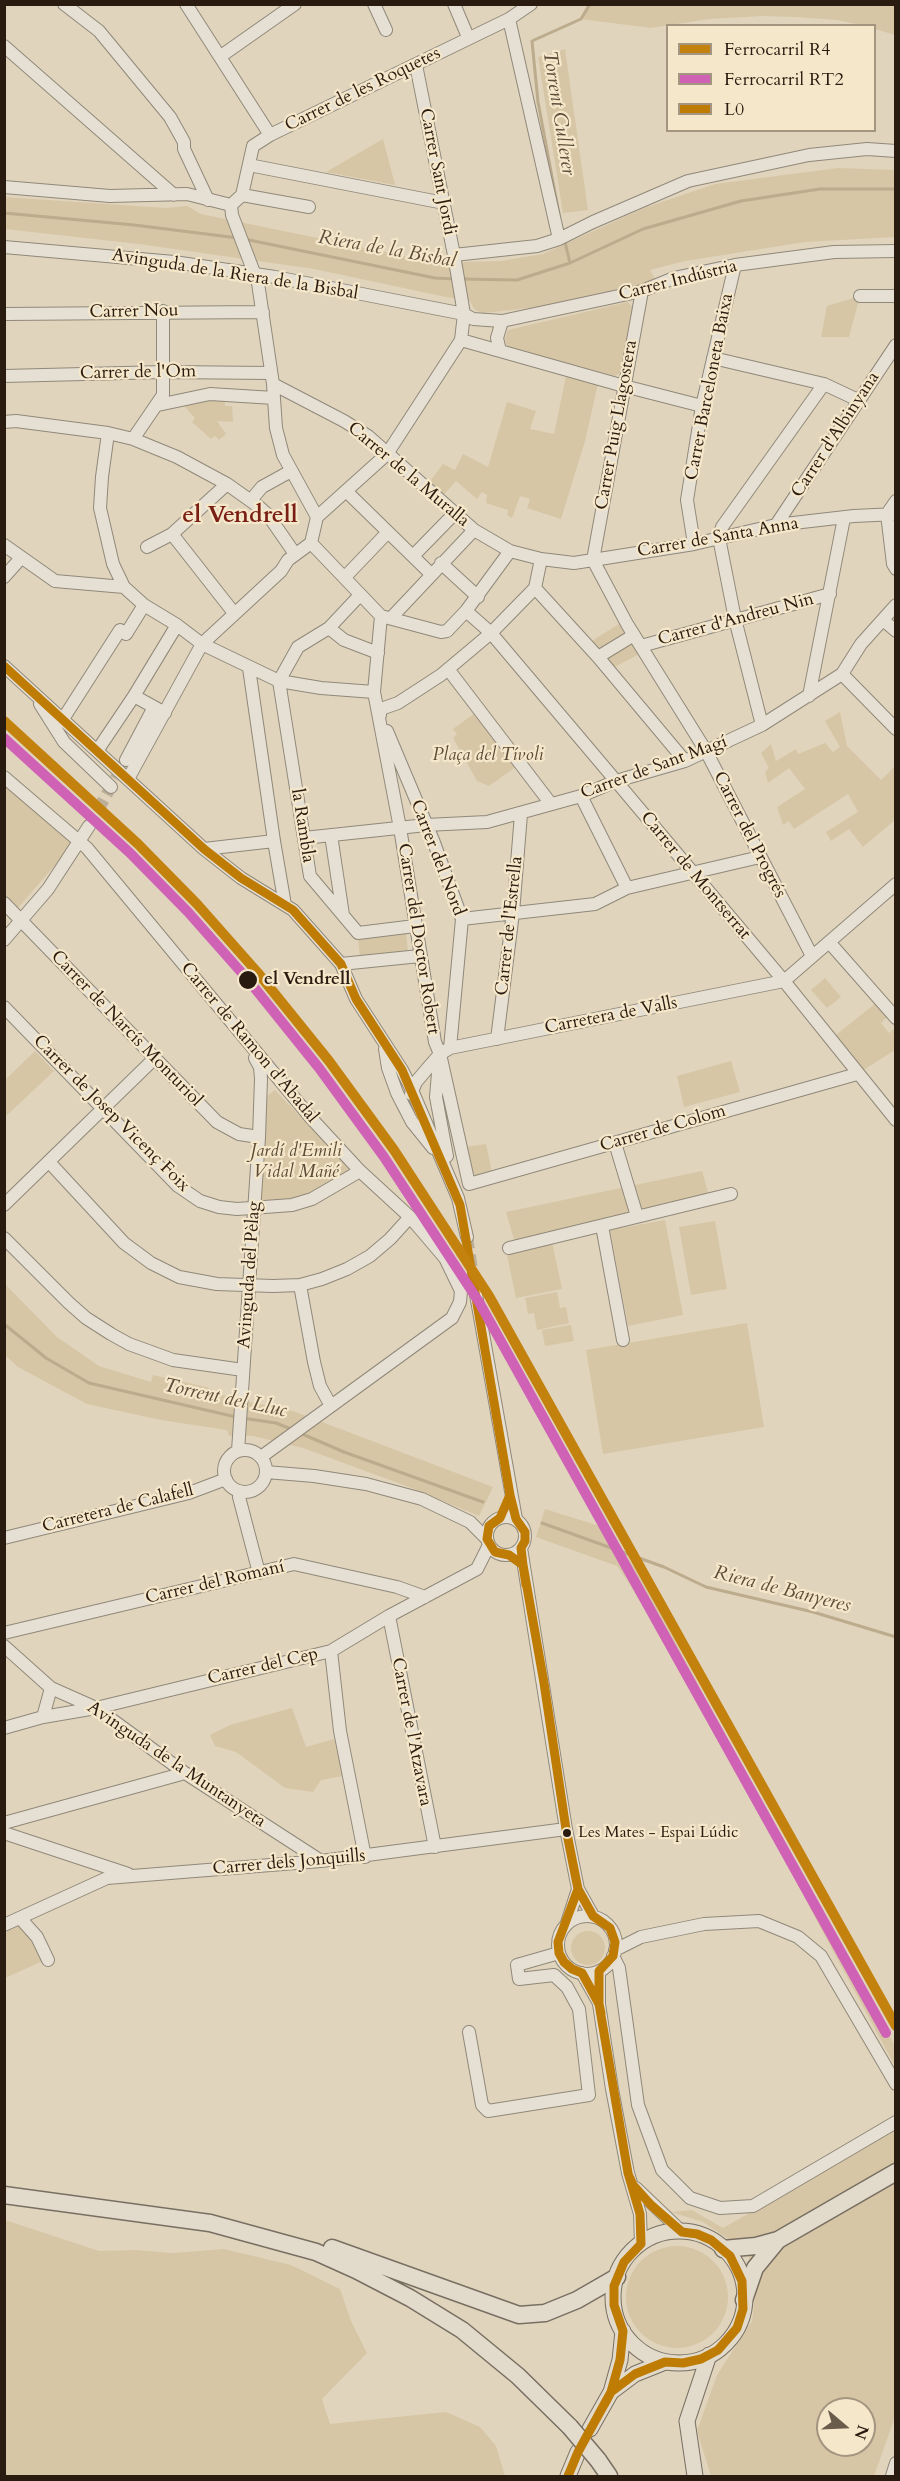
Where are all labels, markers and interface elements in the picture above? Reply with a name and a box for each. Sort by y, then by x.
legend [666,24,876,132]
text: Ferrocarril R4 [724,37,831,62]
street label: Carrer de les Roquetes [282,43,444,137]
water label: Torrent Cullerer [536,49,580,177]
text: Ferrocarril RT2 [724,67,844,92]
text: L0 [724,97,744,122]
street label: Carrer Sant Jordi [414,107,460,237]
water label: Riera de la Bisbal [316,226,458,274]
street label: Avinguda de la Riera de la Bisbal [110,245,360,305]
street label: Carrer Indústria [617,256,739,306]
street label: Carrer Barceloneta Baixa [681,292,739,482]
street label: Carrer Nou [89,300,179,324]
street label: Carrer Puig Llagostera [591,338,643,512]
street label: Carrer de l'Om [80,361,196,385]
street label: Carrer d'Albinyana [787,368,885,502]
street label: Carrer de la Muralla [343,418,473,532]
district label: el Vendrell [182,502,298,530]
street label: Carrer de Santa Anna [636,513,800,563]
street label: Carrer d'Andreu Nin [656,589,816,651]
street label: Carrer de Sant Magí [578,731,730,805]
park label: Plaça del Tívoli [433,745,543,767]
street label: Carrer del Progrés [708,768,790,902]
street label: la Rambla [285,787,319,865]
street label: Carrer del Nord [405,797,469,919]
street label: Carrer de Montserrat [635,808,755,944]
street label: Carrer del Doctor Robert [392,842,444,1036]
street label: Carrer de l'Estrella [492,855,528,997]
street label: Carrer de Narcís Monturiol [46,946,206,1112]
street label: Carrer de Ramon d'Abadal [176,958,322,1128]
marker: el Vendrell [237,969,259,991]
place label: el Vendrell [264,969,351,991]
street label: Carretera de Valls [543,993,679,1039]
street label: Carrer de Josep Vicenç Foix [28,1031,194,1197]
street label: Carrer de Colom [598,1101,728,1157]
park label: Jardí d'Emili Vidal Mañé [250,1141,342,1184]
street label: Avinguda del Pèlag [234,1201,266,1349]
water label: Torrent del Lluc [161,1374,289,1424]
street label: Carretera de Calafell [40,1480,196,1538]
street label: Carrer del Romaní [143,1557,287,1609]
water label: Riera de Banyeres [711,1561,853,1619]
street label: Carrer del Cep [206,1644,320,1690]
street label: Carrer de l'Atzavara [386,1656,436,1808]
street label: Avinguda de la Muntanyeta [82,1697,270,1833]
place label: Les Mates - Espai Lúdic [578,1823,738,1843]
marker: Les Mates - Espai Lúdic [561,1827,573,1839]
street label: Carrer dels Jonquills [212,1846,366,1880]
north arrow [816,2397,876,2457]
text: N [848,2422,874,2442]

